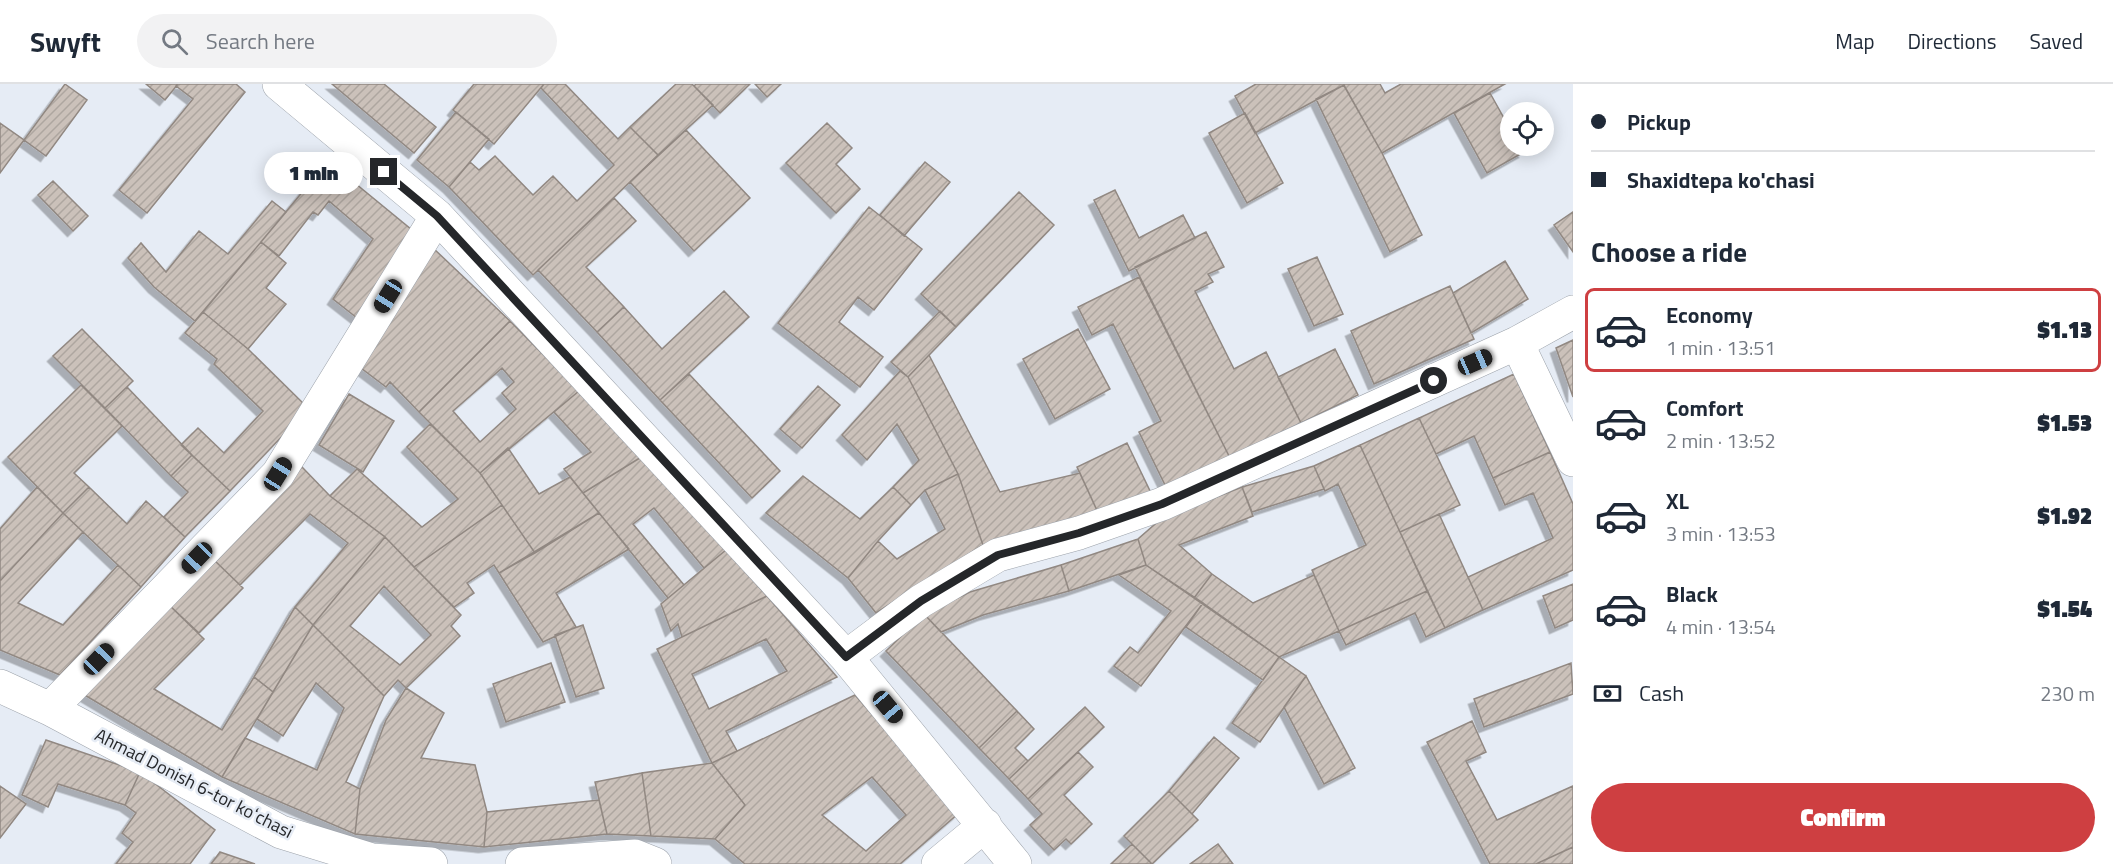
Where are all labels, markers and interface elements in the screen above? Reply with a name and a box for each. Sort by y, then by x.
search box [137,14,557,68]
text: Swyft [30,20,101,63]
text: Search here [206,24,315,58]
icon: search [158,25,191,58]
text: Map [1835,25,1875,57]
text: Directions [1908,25,1997,57]
text: Saved [2030,25,2083,57]
map controls [1500,102,1554,156]
button: locate [1500,102,1554,156]
text: Pickup [1627,105,1691,139]
callout: 1 min [264,151,363,193]
text: 1 min [289,157,338,188]
route end [370,158,397,185]
text: Shaxidtepa ko'chasi [1627,163,1815,197]
text: Choose a ride [1591,231,1747,272]
car [371,276,405,316]
text: Economy [1666,298,1753,332]
icon: car [1594,303,1648,357]
text: $1.13 [2037,313,2092,347]
text: 1 min · 13:51 [1666,332,1776,363]
car [1455,346,1495,378]
route start [1420,367,1447,394]
text: Comfort [1666,391,1744,425]
icon: car [1594,396,1648,450]
text: $1.53 [2037,406,2092,440]
text: 2 min · 13:52 [1666,425,1776,456]
car [261,454,295,494]
text: XL [1666,484,1689,518]
icon: car [1594,489,1648,543]
text: $1.92 [2037,499,2092,533]
text: 3 min · 13:53 [1666,518,1776,549]
car [178,539,216,577]
text: Black [1666,577,1718,611]
icon: car [1594,582,1648,636]
text: $1.54 [2037,592,2092,626]
text: 4 min · 13:54 [1666,611,1776,642]
car [80,640,118,678]
text: Cash [1639,676,1684,710]
icon: cash [1591,677,1624,710]
text: 230 m [2040,678,2095,709]
car [870,687,906,727]
street label: Ahmad Donish 6-tor koʻchasi [90,721,298,845]
button: Confirm [1591,783,2095,852]

